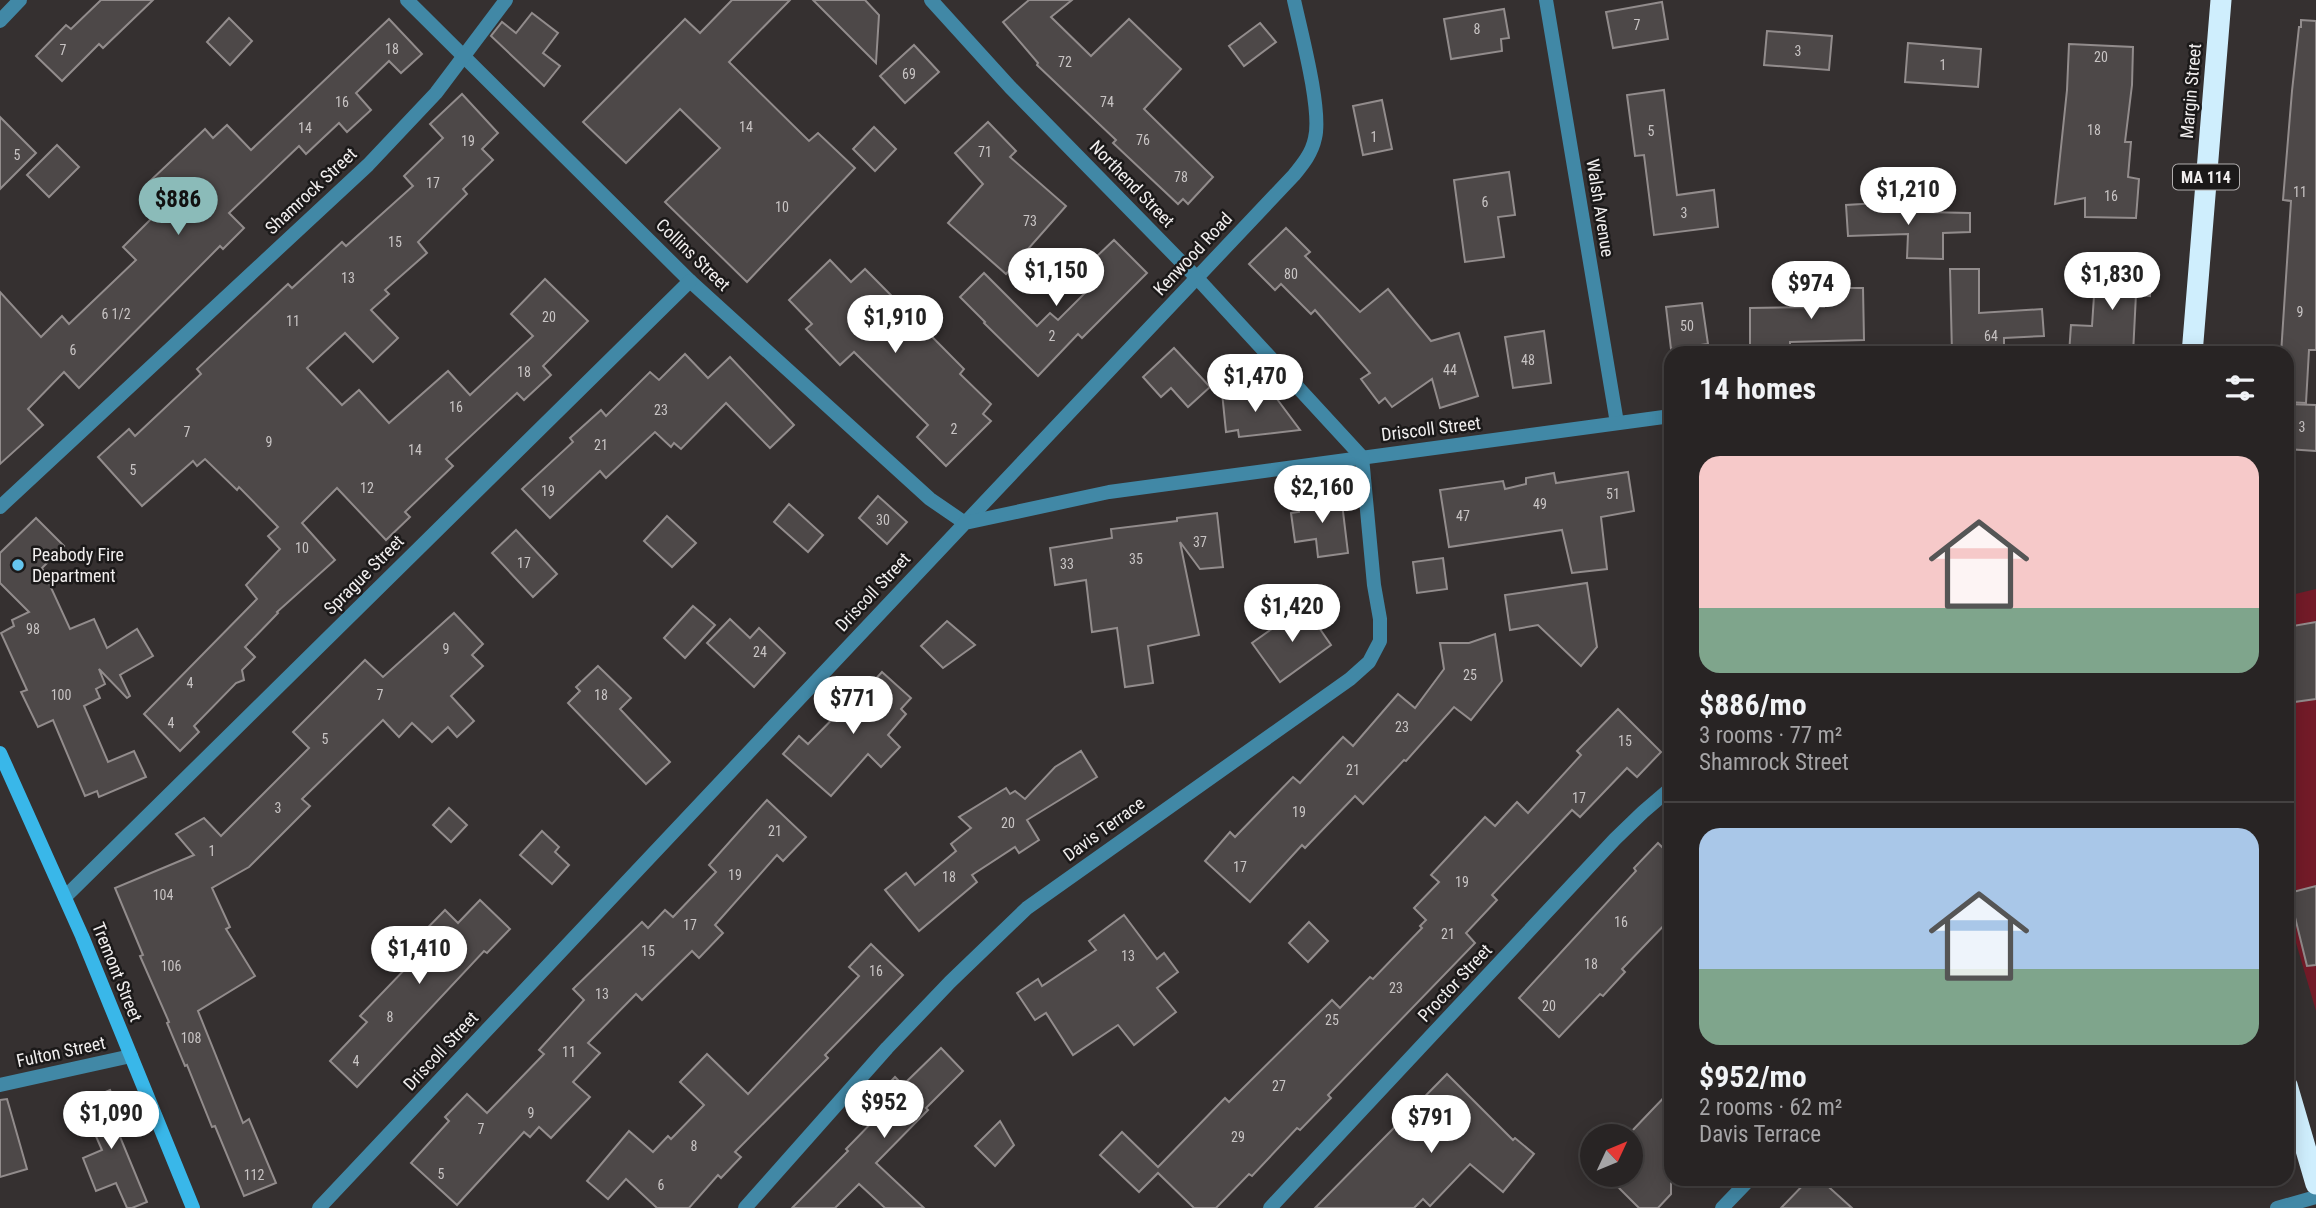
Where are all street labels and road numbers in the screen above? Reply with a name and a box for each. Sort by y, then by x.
street label: Margin Street [2176,42,2205,139]
street label: Northend Street [1086,136,1179,231]
street label: Shamrock Street [261,143,361,238]
street label: Walsh Avenue [1582,157,1619,258]
road number: MA 114 [2173,164,2239,190]
street label: Kenwood Road [1149,208,1236,299]
street label: Collins Street [652,214,735,295]
street label: Driscoll Street [1380,412,1482,445]
street label: Sprague Street [319,530,408,619]
street label: Driscoll Street [831,548,914,635]
street label: Davis Terrace [1059,792,1149,865]
street label: Tremont Street [88,919,147,1025]
street label: Proctor Street [1413,939,1496,1026]
street label: Driscoll Street [399,1007,482,1094]
street label: Fulton Street [14,1032,107,1071]

